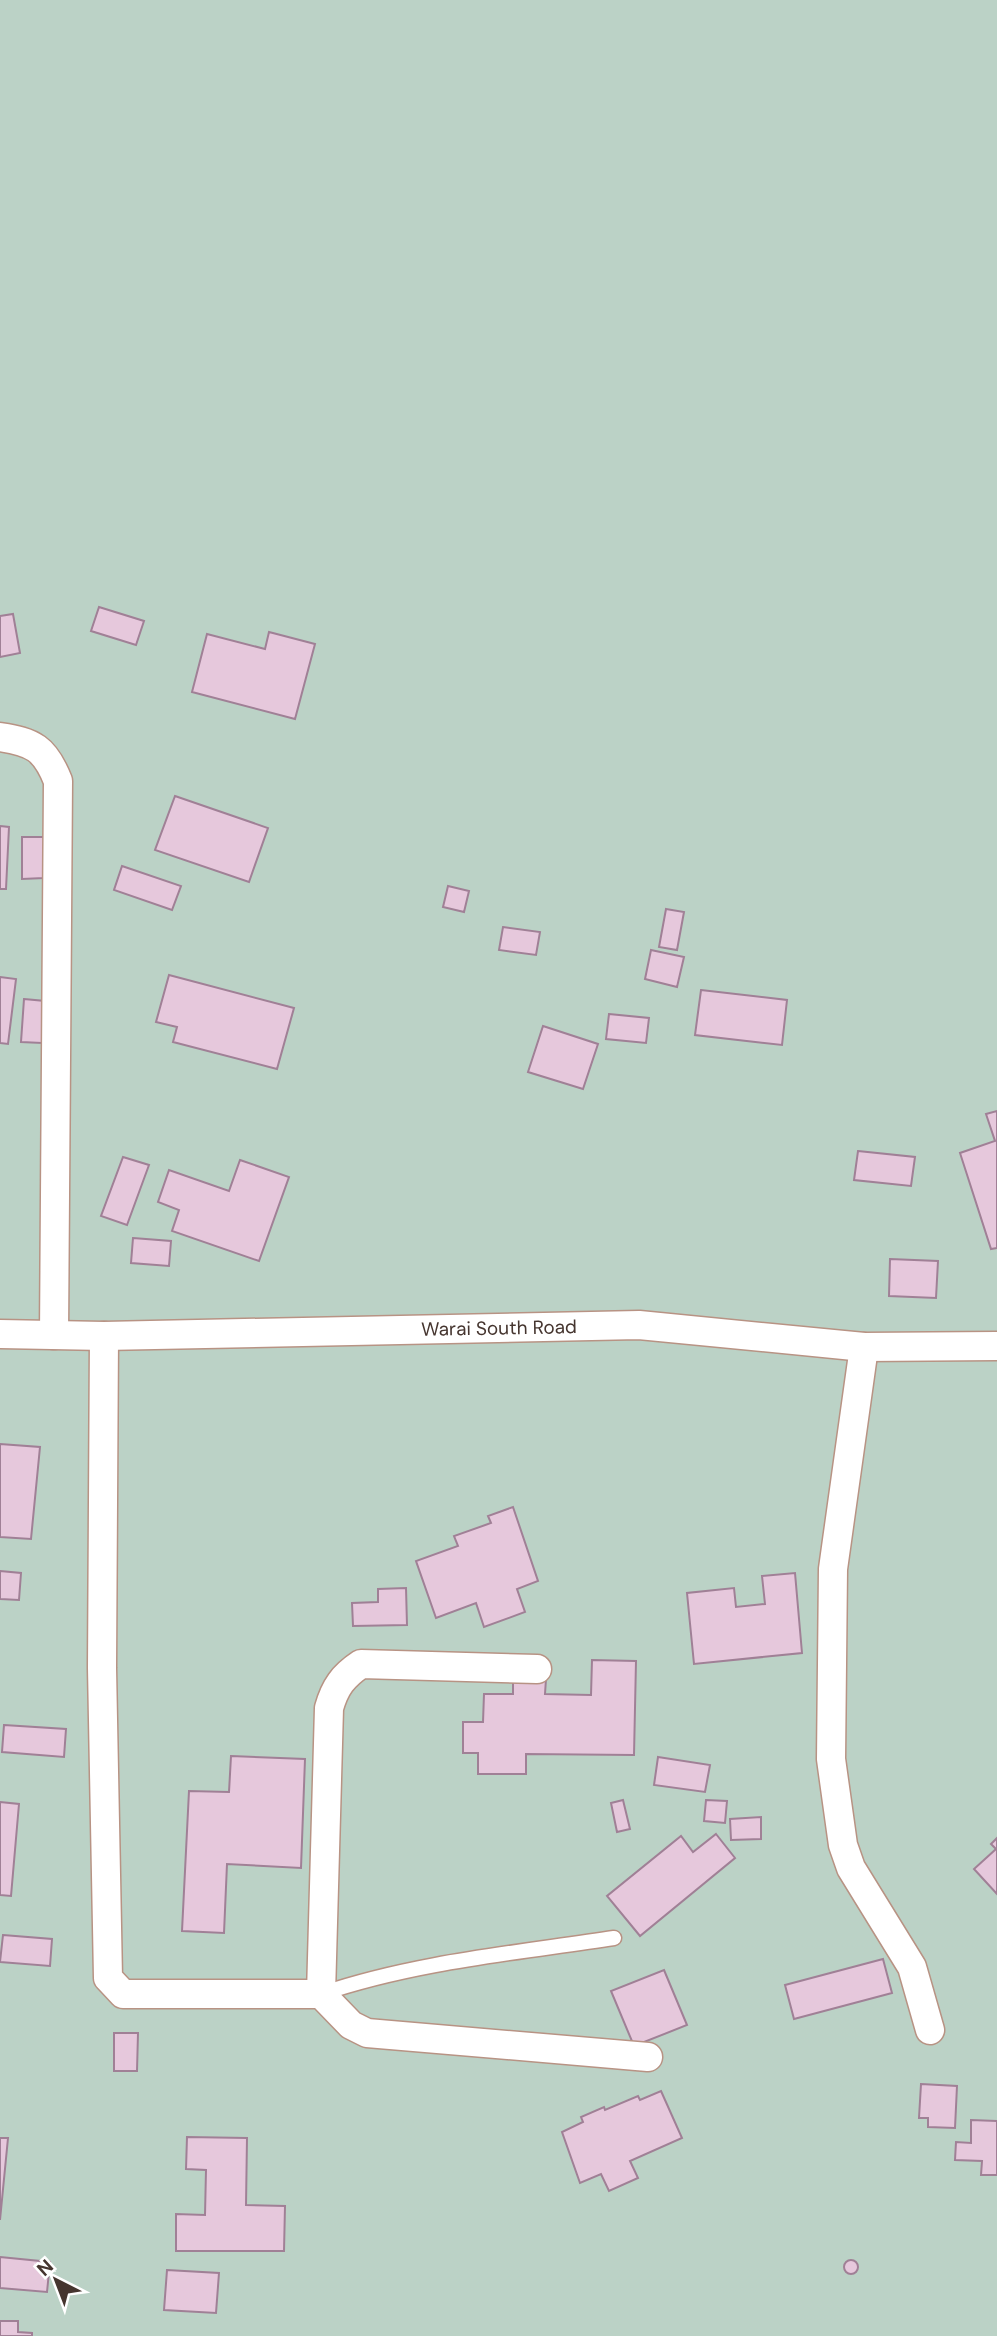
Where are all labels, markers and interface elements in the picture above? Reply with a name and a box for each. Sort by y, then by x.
street label: Warai South Road [421,1314,577,1342]
north arrow [21,2245,91,2315]
text: N [31,2254,58,2282]

